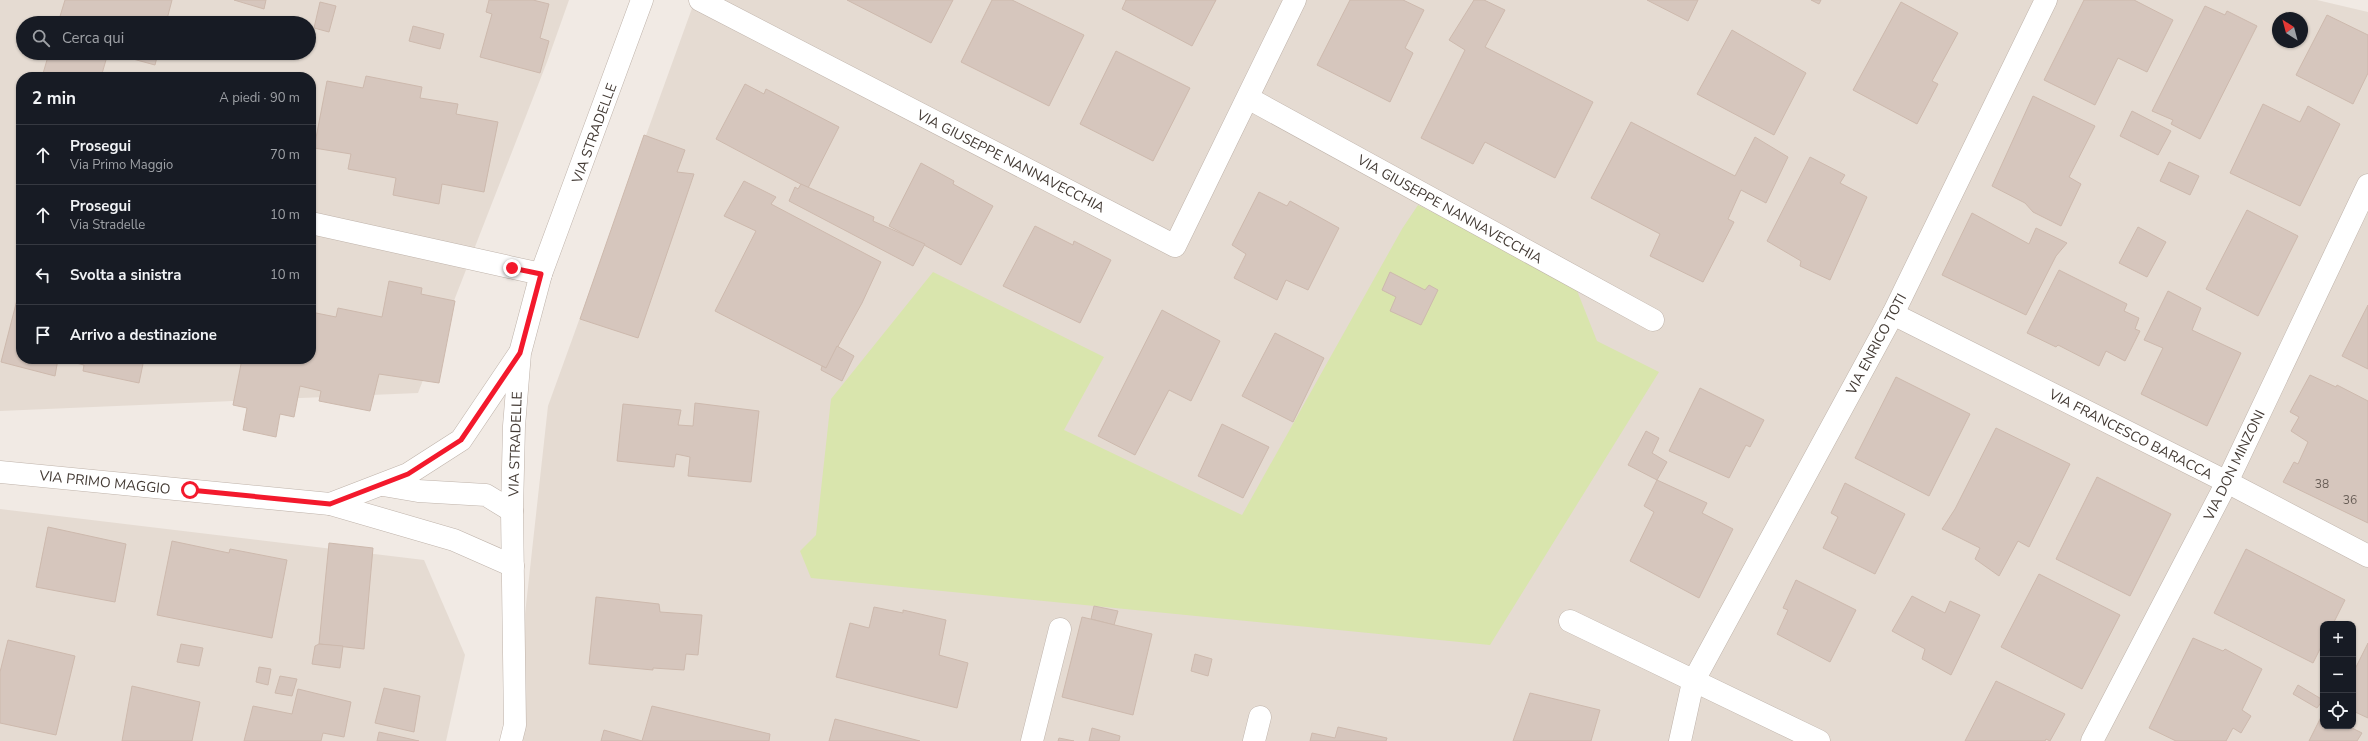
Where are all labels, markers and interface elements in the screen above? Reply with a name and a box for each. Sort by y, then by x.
north arrow [2272,12,2308,48]
search box [16,16,316,60]
icon: search [30,27,52,49]
text: Cerca qui [62,28,124,48]
street label: VIA STRADELLE [567,80,621,187]
text: 2 min [32,87,76,110]
text: A piedi · 90 m [219,89,300,107]
street label: VIA GIUSEPPE NANNAVECCHIA [913,105,1108,217]
text: Prosegui [70,136,131,156]
icon: ahead [32,144,54,166]
text: 70 m [270,146,300,164]
street label: VIA GIUSEPPE NANNAVECCHIA [1353,150,1546,268]
text: Via Primo Maggio [70,156,173,174]
text: Prosegui [70,196,131,216]
icon: ahead [32,204,54,226]
text: 10 m [270,206,300,224]
text: Via Stradelle [70,216,145,234]
route end [503,259,521,277]
icon: left [32,264,54,286]
text: Svolta a sinistra [70,265,181,285]
text: 10 m [270,266,300,284]
street label: VIA ENRICO TOTI [1841,290,1911,399]
icon: arrive [32,324,54,346]
text: Arrivo a destinazione [70,325,217,345]
street label: VIA FRANCESCO BARACCA [2045,384,2216,484]
street label: VIA STRADELLE [504,391,527,498]
street label: VIA DON MINZONI [2199,407,2269,525]
street label: VIA PRIMO MAGGIO [37,466,171,499]
house number: 38 [2315,476,2329,492]
route start [181,481,199,499]
house number: 36 [2343,492,2357,508]
map controls [2320,621,2356,729]
button: + [2320,621,2356,657]
button: − [2320,657,2356,693]
button: locate [2320,693,2356,729]

